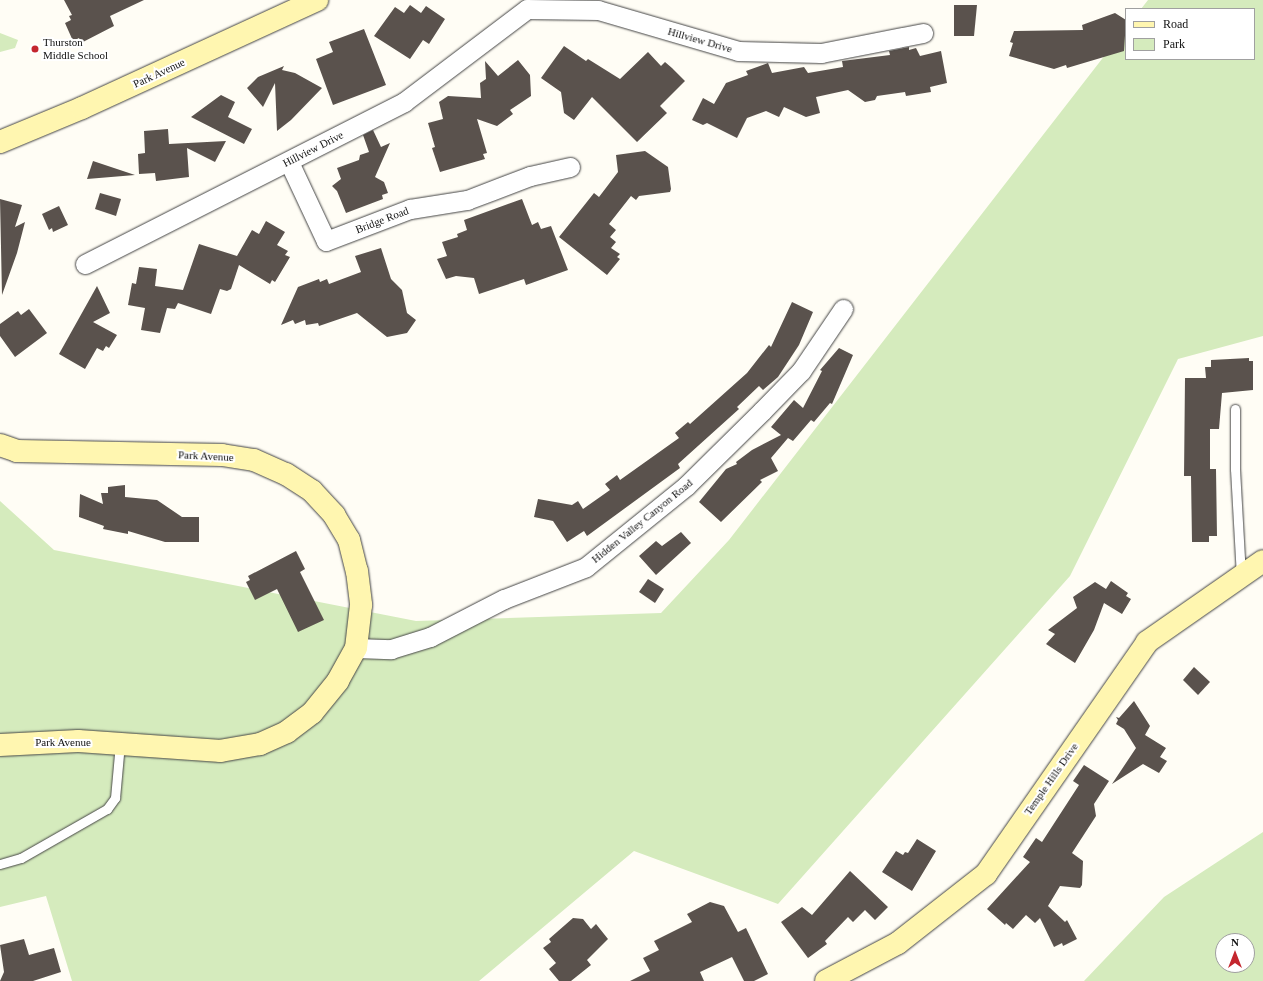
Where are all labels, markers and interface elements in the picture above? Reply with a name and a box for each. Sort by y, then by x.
legend [1125,8,1255,60]
text: Road [1163,17,1188,31]
street label: Hillview Drive [666,25,734,55]
place label: Thurston Middle School [43,36,108,62]
text: Park [1163,37,1185,51]
marker: Thurston Middle School [30,44,40,54]
street label: Park Avenue [131,55,187,91]
street label: Hillview Drive [280,128,346,170]
street label: Bridge Road [354,204,410,236]
street label: Park Avenue [178,448,234,464]
street label: Hidden Valley Canyon Road [589,476,695,566]
street label: Park Avenue [35,735,91,749]
street label: Temple Hills Drive [1021,740,1081,818]
north arrow [1215,933,1255,973]
text: N [1231,936,1239,948]

